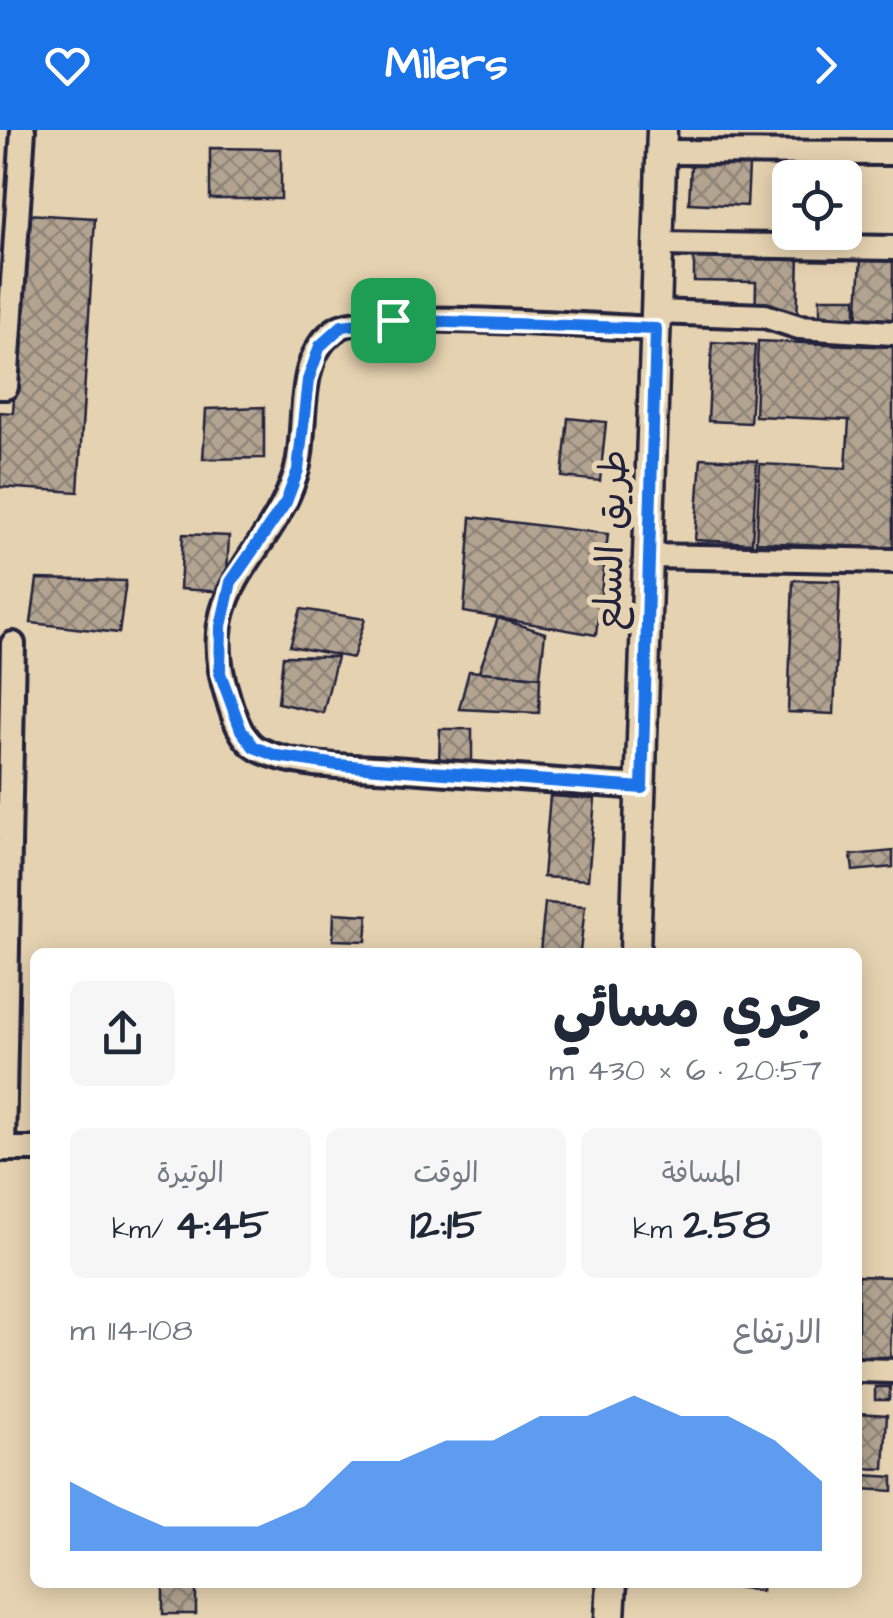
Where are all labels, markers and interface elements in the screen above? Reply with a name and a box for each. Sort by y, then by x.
text: Milers [385,34,508,96]
icon: heart [40,38,95,93]
icon: forward [798,38,853,93]
map controls [772,160,862,250]
button: locate [772,160,862,250]
pin [351,278,436,363]
icon: arrive [366,293,421,348]
street label: طريق السلع [583,449,641,631]
text: جري مسائي [553,972,822,1048]
button: share [70,981,175,1086]
text: 20:57 · 6 × 430 m [549,1048,822,1093]
text: الوتيرة [157,1154,224,1193]
text: الوقت [413,1154,479,1193]
text: المسافة [662,1154,742,1193]
text: 4:45 [175,1197,269,1255]
text: 12:15 [410,1197,482,1255]
text: 2.58 [683,1197,770,1255]
text: /km [112,1210,175,1249]
text: km [633,1210,683,1249]
text: 108–114 m [70,1308,193,1353]
text: الارتفاع [732,1311,822,1356]

